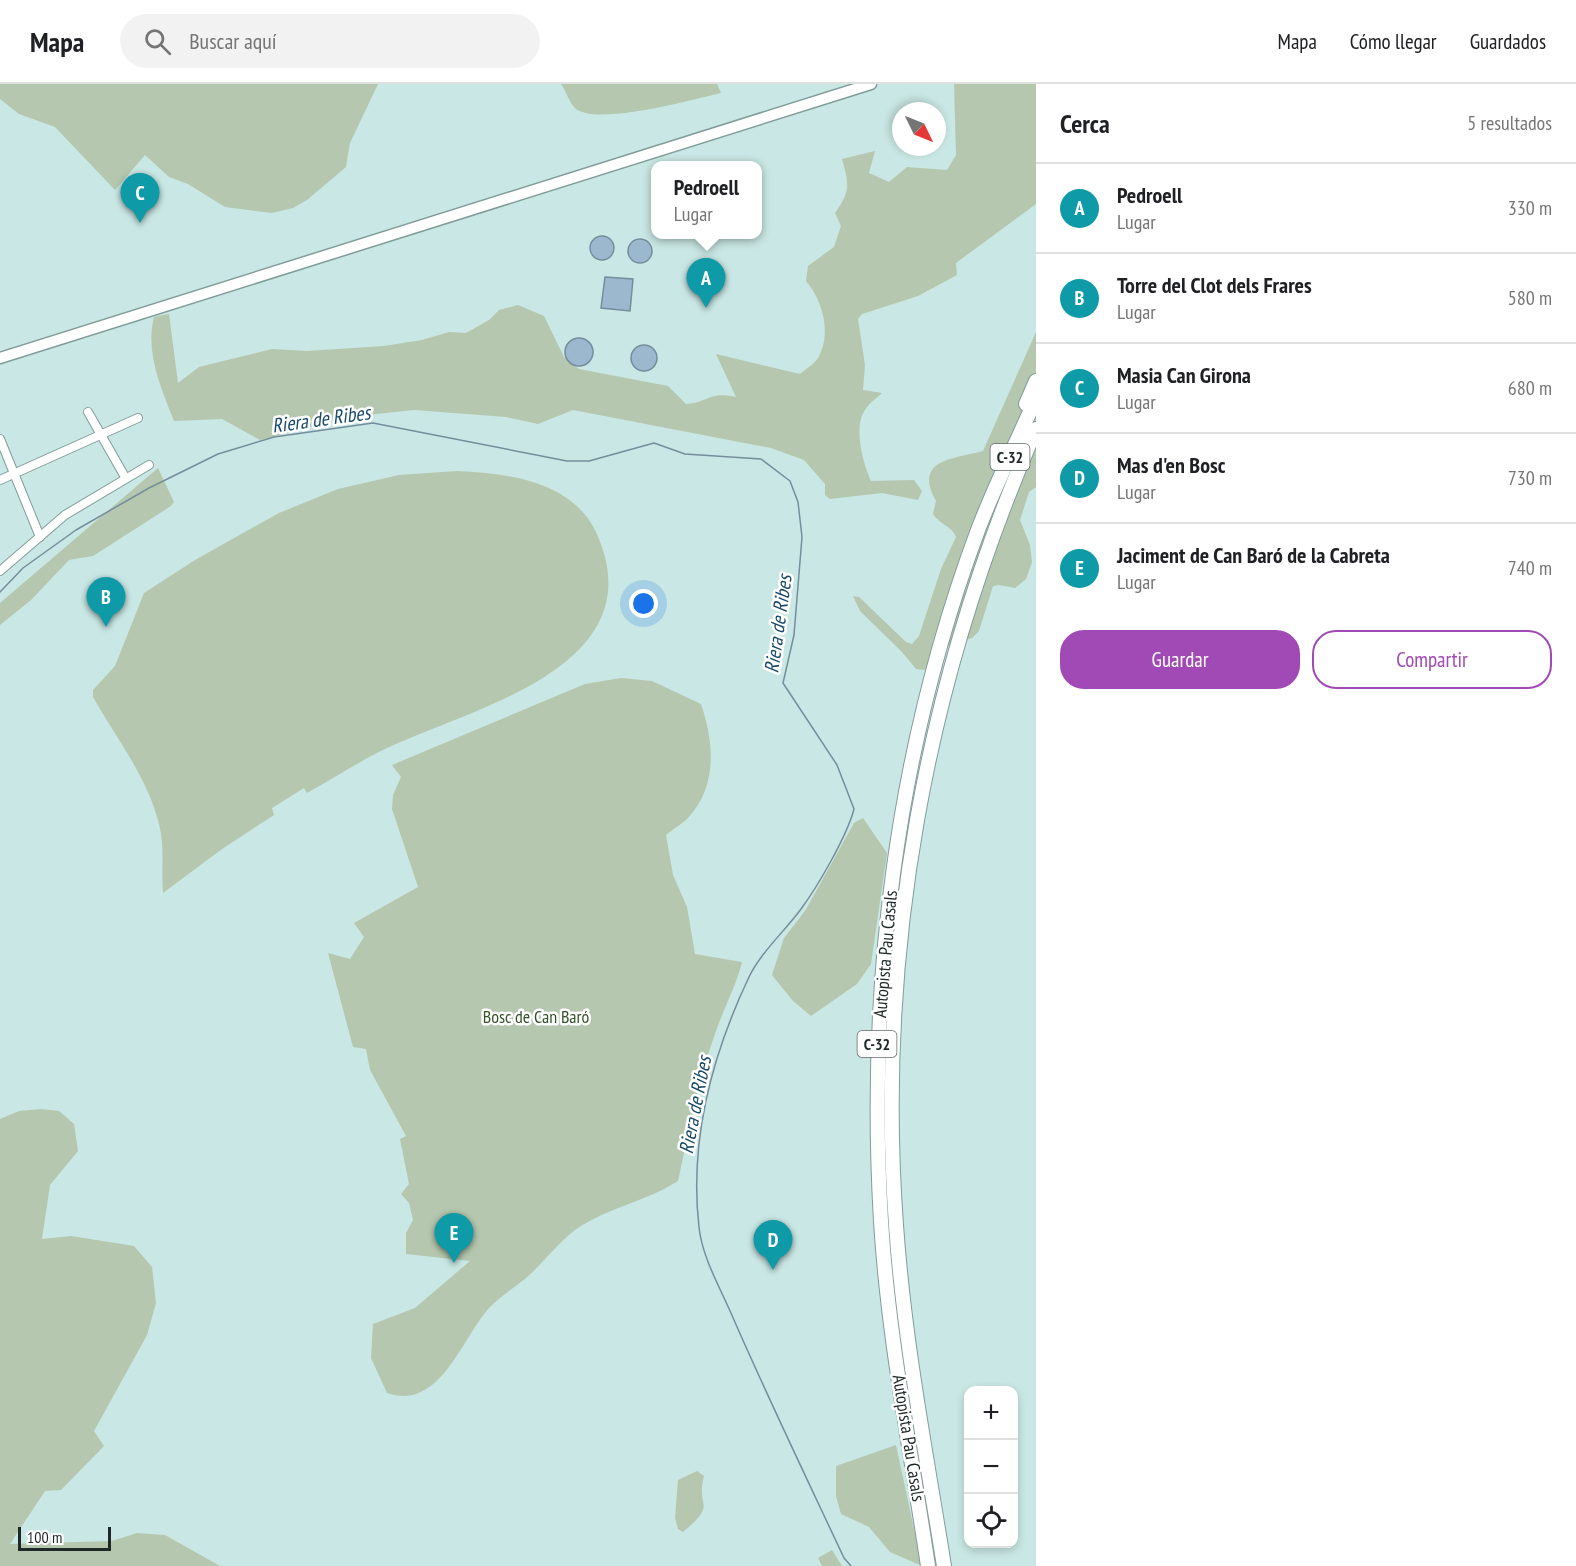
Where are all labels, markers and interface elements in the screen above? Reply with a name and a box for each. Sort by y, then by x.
search box [120,14,540,68]
text: Mapa [30,23,84,60]
icon: search [141,25,174,58]
text: Buscar aquí [189,27,277,55]
text: Mapa [1278,28,1317,55]
text: Cómo llegar [1350,28,1437,55]
text: Guardados [1470,28,1546,55]
north arrow [892,102,946,156]
text: Cerca [1060,107,1110,140]
text: 5 resultados [1467,110,1552,136]
popup [651,161,762,239]
text: Pedroell [674,173,739,201]
pin: C [120,174,160,223]
text: Pedroell [1117,181,1182,209]
text: A [1074,195,1085,221]
text: 330 m [1508,195,1552,221]
text: Lugar [674,201,713,227]
text: Lugar [1117,209,1156,235]
pin: A [686,258,726,308]
text: Torre del Clot dels Frares [1117,271,1312,299]
text: B [1075,285,1084,311]
text: 580 m [1508,285,1552,311]
text: Lugar [1117,299,1156,325]
text: Masia Can Girona [1117,361,1251,389]
text: C [1075,375,1084,401]
text: 680 m [1508,375,1552,401]
text: Lugar [1117,389,1156,415]
water label: Riera de Ribes [270,399,374,439]
road number: C-32 [990,444,1030,470]
text: Mas d'en Bosc [1117,451,1225,479]
text: D [1074,465,1085,491]
text: 730 m [1508,465,1552,491]
text: Lugar [1117,479,1156,505]
text: Jaciment de Can Baró de la Cabreta [1117,541,1390,569]
text: E [1075,555,1084,581]
text: 740 m [1508,555,1552,581]
text: Lugar [1117,569,1156,595]
water label: Riera de Ribes [758,571,798,675]
pin: B [86,578,126,627]
your location [629,589,658,618]
button: Guardar [1060,630,1300,689]
button: Compartir [1312,630,1552,689]
street label: Autopista Pau Casals [868,889,902,1019]
park label: Bosc de Can Baró [483,1005,590,1028]
road number: C-32 [858,1031,896,1057]
water label: Riera de Ribes [673,1052,718,1156]
pin: E [434,1214,474,1263]
pin: D [754,1220,792,1270]
street label: Autopista Pau Casals [888,1373,930,1503]
map controls [964,1386,1018,1548]
button: + [964,1386,1018,1440]
button: − [964,1440,1018,1494]
button: locate [964,1494,1018,1548]
scale bar [18,1524,111,1552]
text: 100 m [27,1527,62,1547]

